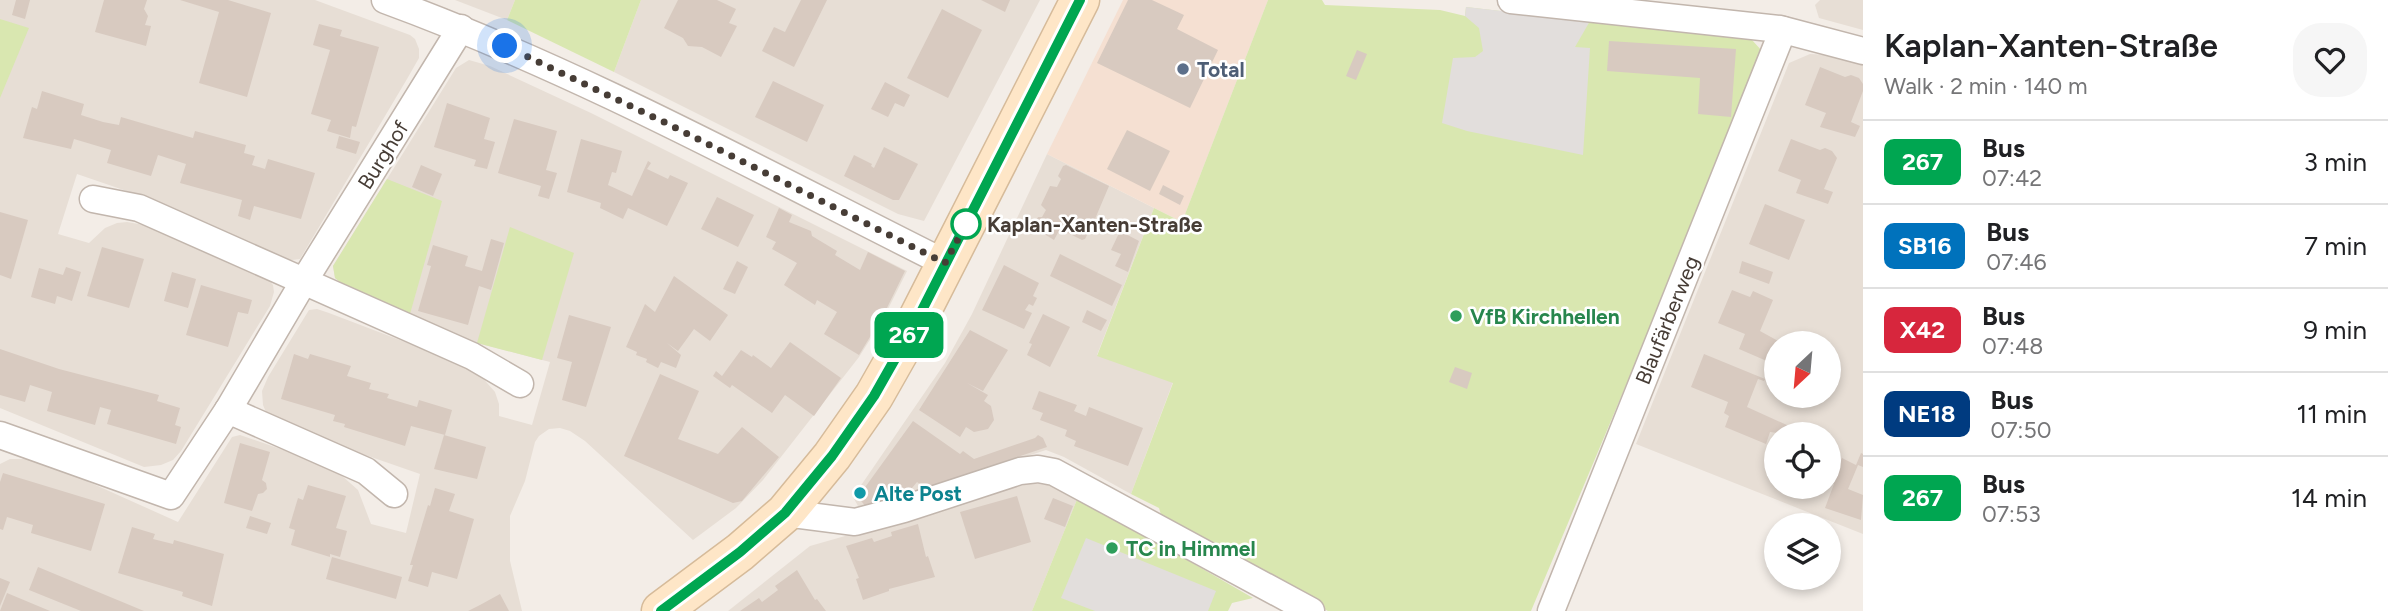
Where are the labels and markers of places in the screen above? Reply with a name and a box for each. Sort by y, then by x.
place label: Total [1197,57,1245,82]
marker: Total [1175,61,1191,77]
marker: Kaplan-Xanten-Straße [951,209,981,239]
place label: Kaplan-Xanten-Straße [987,212,1203,237]
place label: VfB Kirchhellen [1470,304,1620,329]
marker: VfB Kirchhellen [1448,308,1464,324]
place label: Alte Post [874,481,962,506]
marker: Alte Post [852,485,868,501]
place label: TC in Himmel [1126,536,1256,561]
marker: TC in Himmel [1104,540,1120,556]

